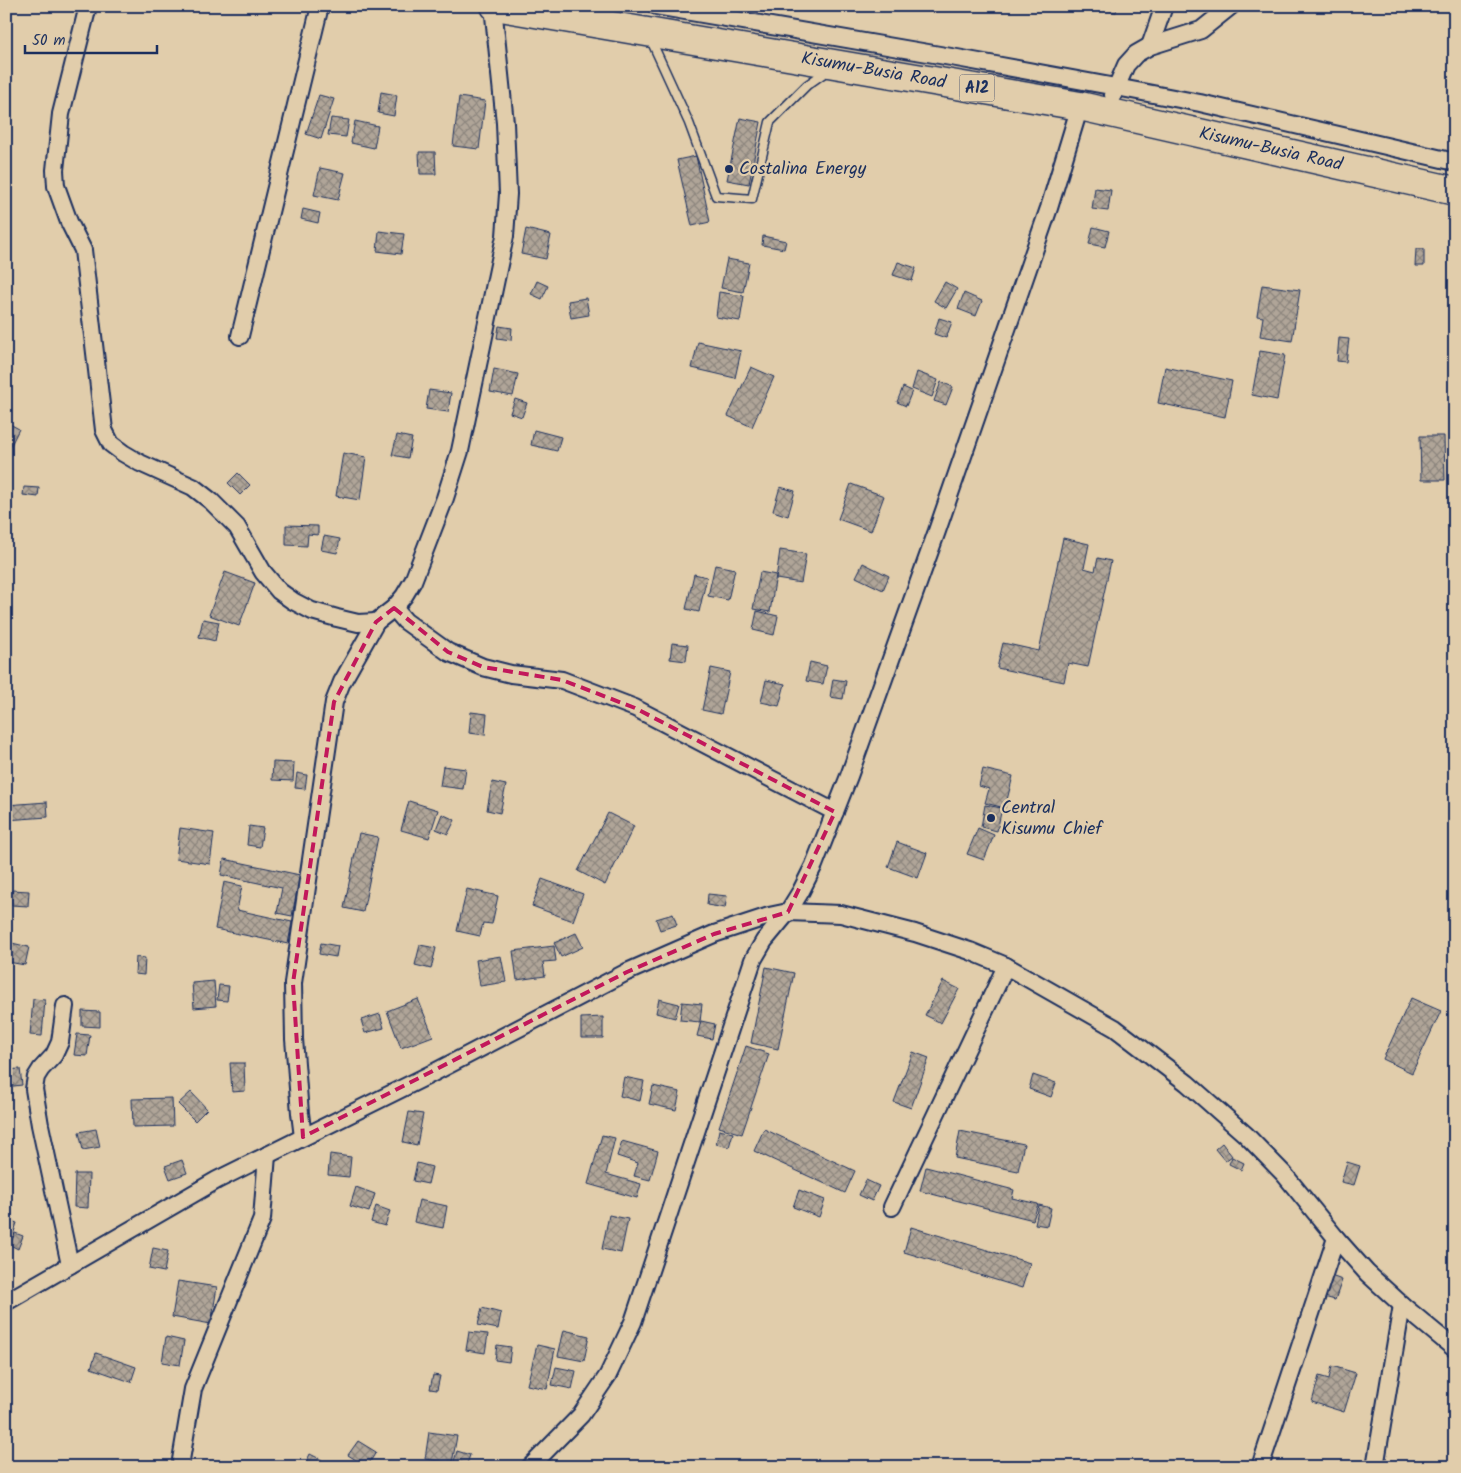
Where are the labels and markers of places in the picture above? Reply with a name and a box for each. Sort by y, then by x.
place label: Costalina Energy [739,155,867,184]
marker: Costalina Energy [723,163,735,175]
place label: Central Kisumu Chief [1001,794,1104,844]
marker: Central Kisumu Chief [985,812,997,824]

